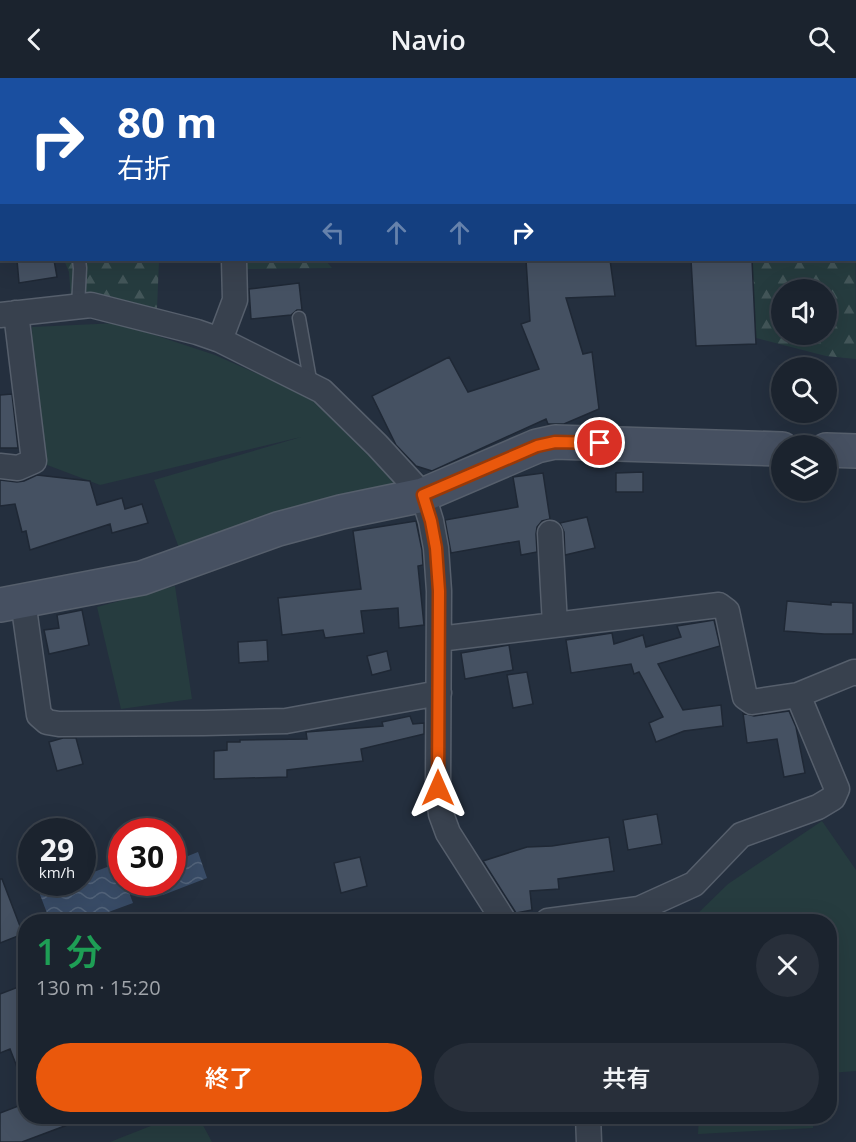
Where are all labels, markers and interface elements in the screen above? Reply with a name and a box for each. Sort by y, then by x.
text: Navio [390,21,466,58]
icon: back [18,23,51,56]
icon: search [805,23,838,56]
text: 80 m [117,93,217,150]
icon: right [18,102,96,180]
text: 右折 [117,149,171,186]
icon: left [317,216,350,249]
icon: ahead [380,216,413,249]
icon: ahead [443,216,476,249]
icon: right [506,216,539,249]
map controls [771,279,837,501]
button: sound [771,279,837,345]
button: search [771,357,837,423]
pin [574,417,625,468]
icon: arrive [583,426,616,459]
button: layers [771,435,837,501]
position arrow [406,756,470,820]
speed limit sign: 30 [108,818,186,896]
text: 29 [40,829,74,870]
text: km/h [39,862,75,882]
text: 1 分 [36,927,102,976]
button: close [756,934,819,997]
text: 130 m · 15:20 [36,974,161,1001]
button: 終了 [36,1043,422,1112]
button: 共有 [434,1043,819,1112]

